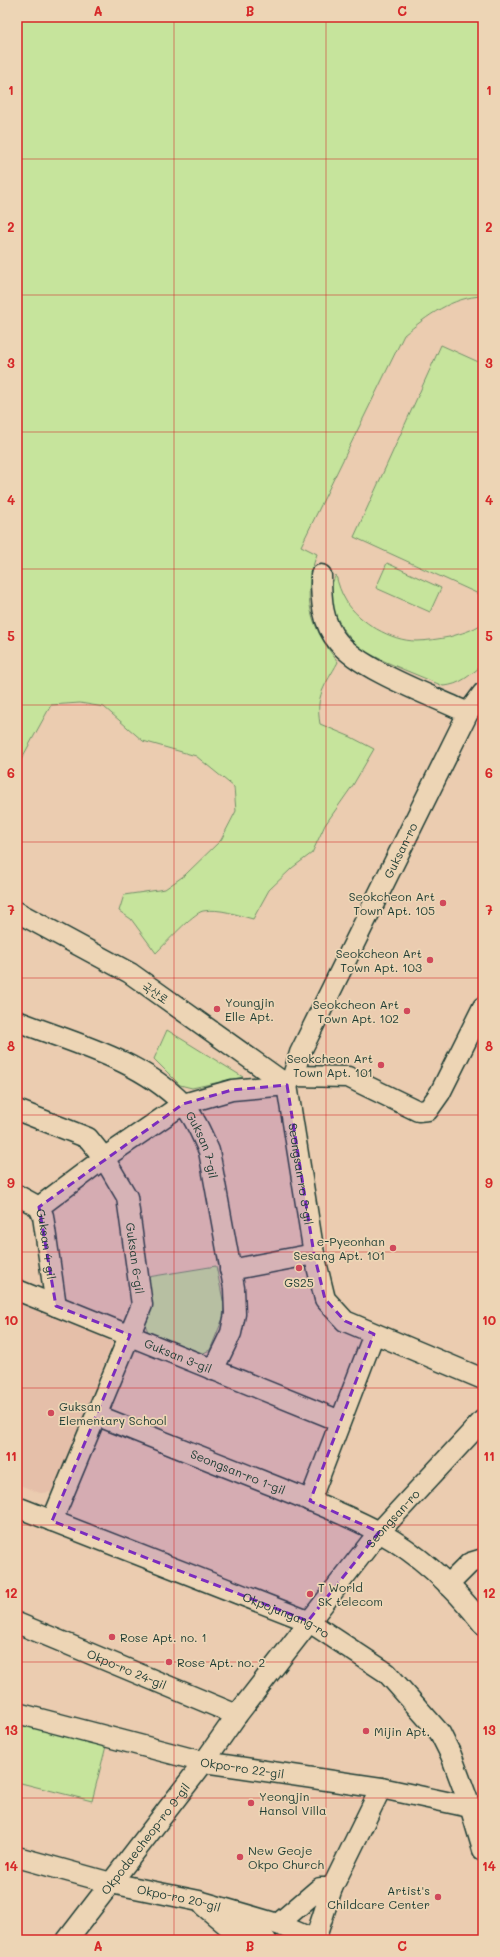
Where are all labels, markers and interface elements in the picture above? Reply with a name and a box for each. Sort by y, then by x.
text: A [93,2,103,19]
text: B [246,2,255,19]
text: C [397,2,407,19]
text: 1 [8,81,14,98]
text: 1 [486,81,492,98]
text: 2 [7,218,15,235]
text: 2 [485,218,493,235]
text: 3 [7,354,15,371]
text: 3 [485,354,493,371]
text: 4 [7,491,15,508]
text: 4 [485,491,493,508]
text: 5 [7,627,15,644]
text: 5 [485,627,493,644]
text: 6 [7,764,15,781]
text: 6 [485,764,493,781]
street label: Guksan-ro [380,820,421,881]
place label: Seokcheon Art Town Apt. 105 [349,888,435,918]
marker: Seokcheon Art Town Apt. 105 [438,898,448,908]
text: 7 [7,901,15,918]
text: 7 [485,901,493,918]
place label: Seokcheon Art Town Apt. 103 [336,945,422,975]
marker: Seokcheon Art Town Apt. 103 [425,955,435,965]
street label: 국산로 [140,977,172,1007]
place label: Youngjin Elle Apt. [225,994,275,1024]
place label: Seokcheon Art Town Apt. 102 [313,996,399,1026]
marker: Youngjin Elle Apt. [212,1004,222,1014]
marker: Seokcheon Art Town Apt. 102 [402,1006,412,1016]
text: 8 [7,1037,15,1054]
text: 8 [485,1037,493,1054]
place label: Seokcheon Art Town Apt. 101 [287,1050,373,1080]
marker: Seokcheon Art Town Apt. 101 [376,1060,386,1070]
street label: Guksan 7-gil [182,1108,222,1179]
street label: Seongsan-ro 3-gil [285,1122,317,1226]
text: 9 [7,1174,15,1191]
text: 9 [485,1174,493,1191]
street label: Guksan 4-gil [33,1206,60,1280]
street label: Guksan 6-gil [123,1222,148,1295]
place label: e-Pyeonhan Sesang Apt. 101 [294,1233,385,1263]
marker: e-Pyeonhan Sesang Apt. 101 [388,1243,398,1253]
marker: GS25 [294,1263,304,1273]
place label: GS25 [284,1274,314,1290]
text: 10 [4,1311,18,1328]
text: 10 [482,1311,496,1328]
street label: Guksan 3-gil [142,1335,214,1376]
place label: Guksan Elementary School [59,1398,167,1428]
marker: Guksan Elementary School [46,1408,56,1418]
street label: Seongsan-ro 1-gil [188,1445,288,1498]
text: 11 [5,1447,17,1464]
text: 11 [483,1447,495,1464]
street label: Seongsan-ro [362,1486,423,1551]
place label: T World SK telecom [318,1579,383,1609]
text: 12 [4,1584,18,1601]
text: 12 [482,1584,496,1601]
street label: Okpojungang-ro [240,1588,333,1641]
marker: T World SK telecom [305,1589,315,1599]
place label: Rose Apt. no. 1 [120,1629,207,1645]
marker: Rose Apt. no. 1 [107,1632,117,1642]
street label: Okpo-ro 24-gil [84,1645,169,1693]
place label: Rose Apt. no. 2 [177,1654,265,1670]
marker: Rose Apt. no. 2 [164,1657,174,1667]
text: 13 [4,1721,18,1738]
text: 13 [482,1721,496,1738]
place label: Mijin Apt. [374,1723,430,1739]
marker: Mijin Apt. [361,1726,371,1736]
street label: Okpo-ro 22-gil [199,1754,285,1782]
street label: Okpodaecheop-ro 9-gil [97,1780,193,1898]
place label: Yeongjin Hansol Villa [259,1788,326,1818]
marker: Yeongjin Hansol Villa [246,1798,256,1808]
place label: New Geoje Okpo Church [248,1842,324,1872]
marker: New Geoje Okpo Church [235,1852,245,1862]
text: 14 [4,1857,18,1874]
text: 14 [482,1857,496,1874]
street label: Okpo-ro 20-gil [136,1881,223,1915]
place label: Artist's Childcare Center [327,1882,430,1912]
marker: Artist's Childcare Center [433,1892,443,1902]
text: A [93,1937,103,1954]
text: B [246,1937,255,1954]
text: C [397,1937,407,1954]

